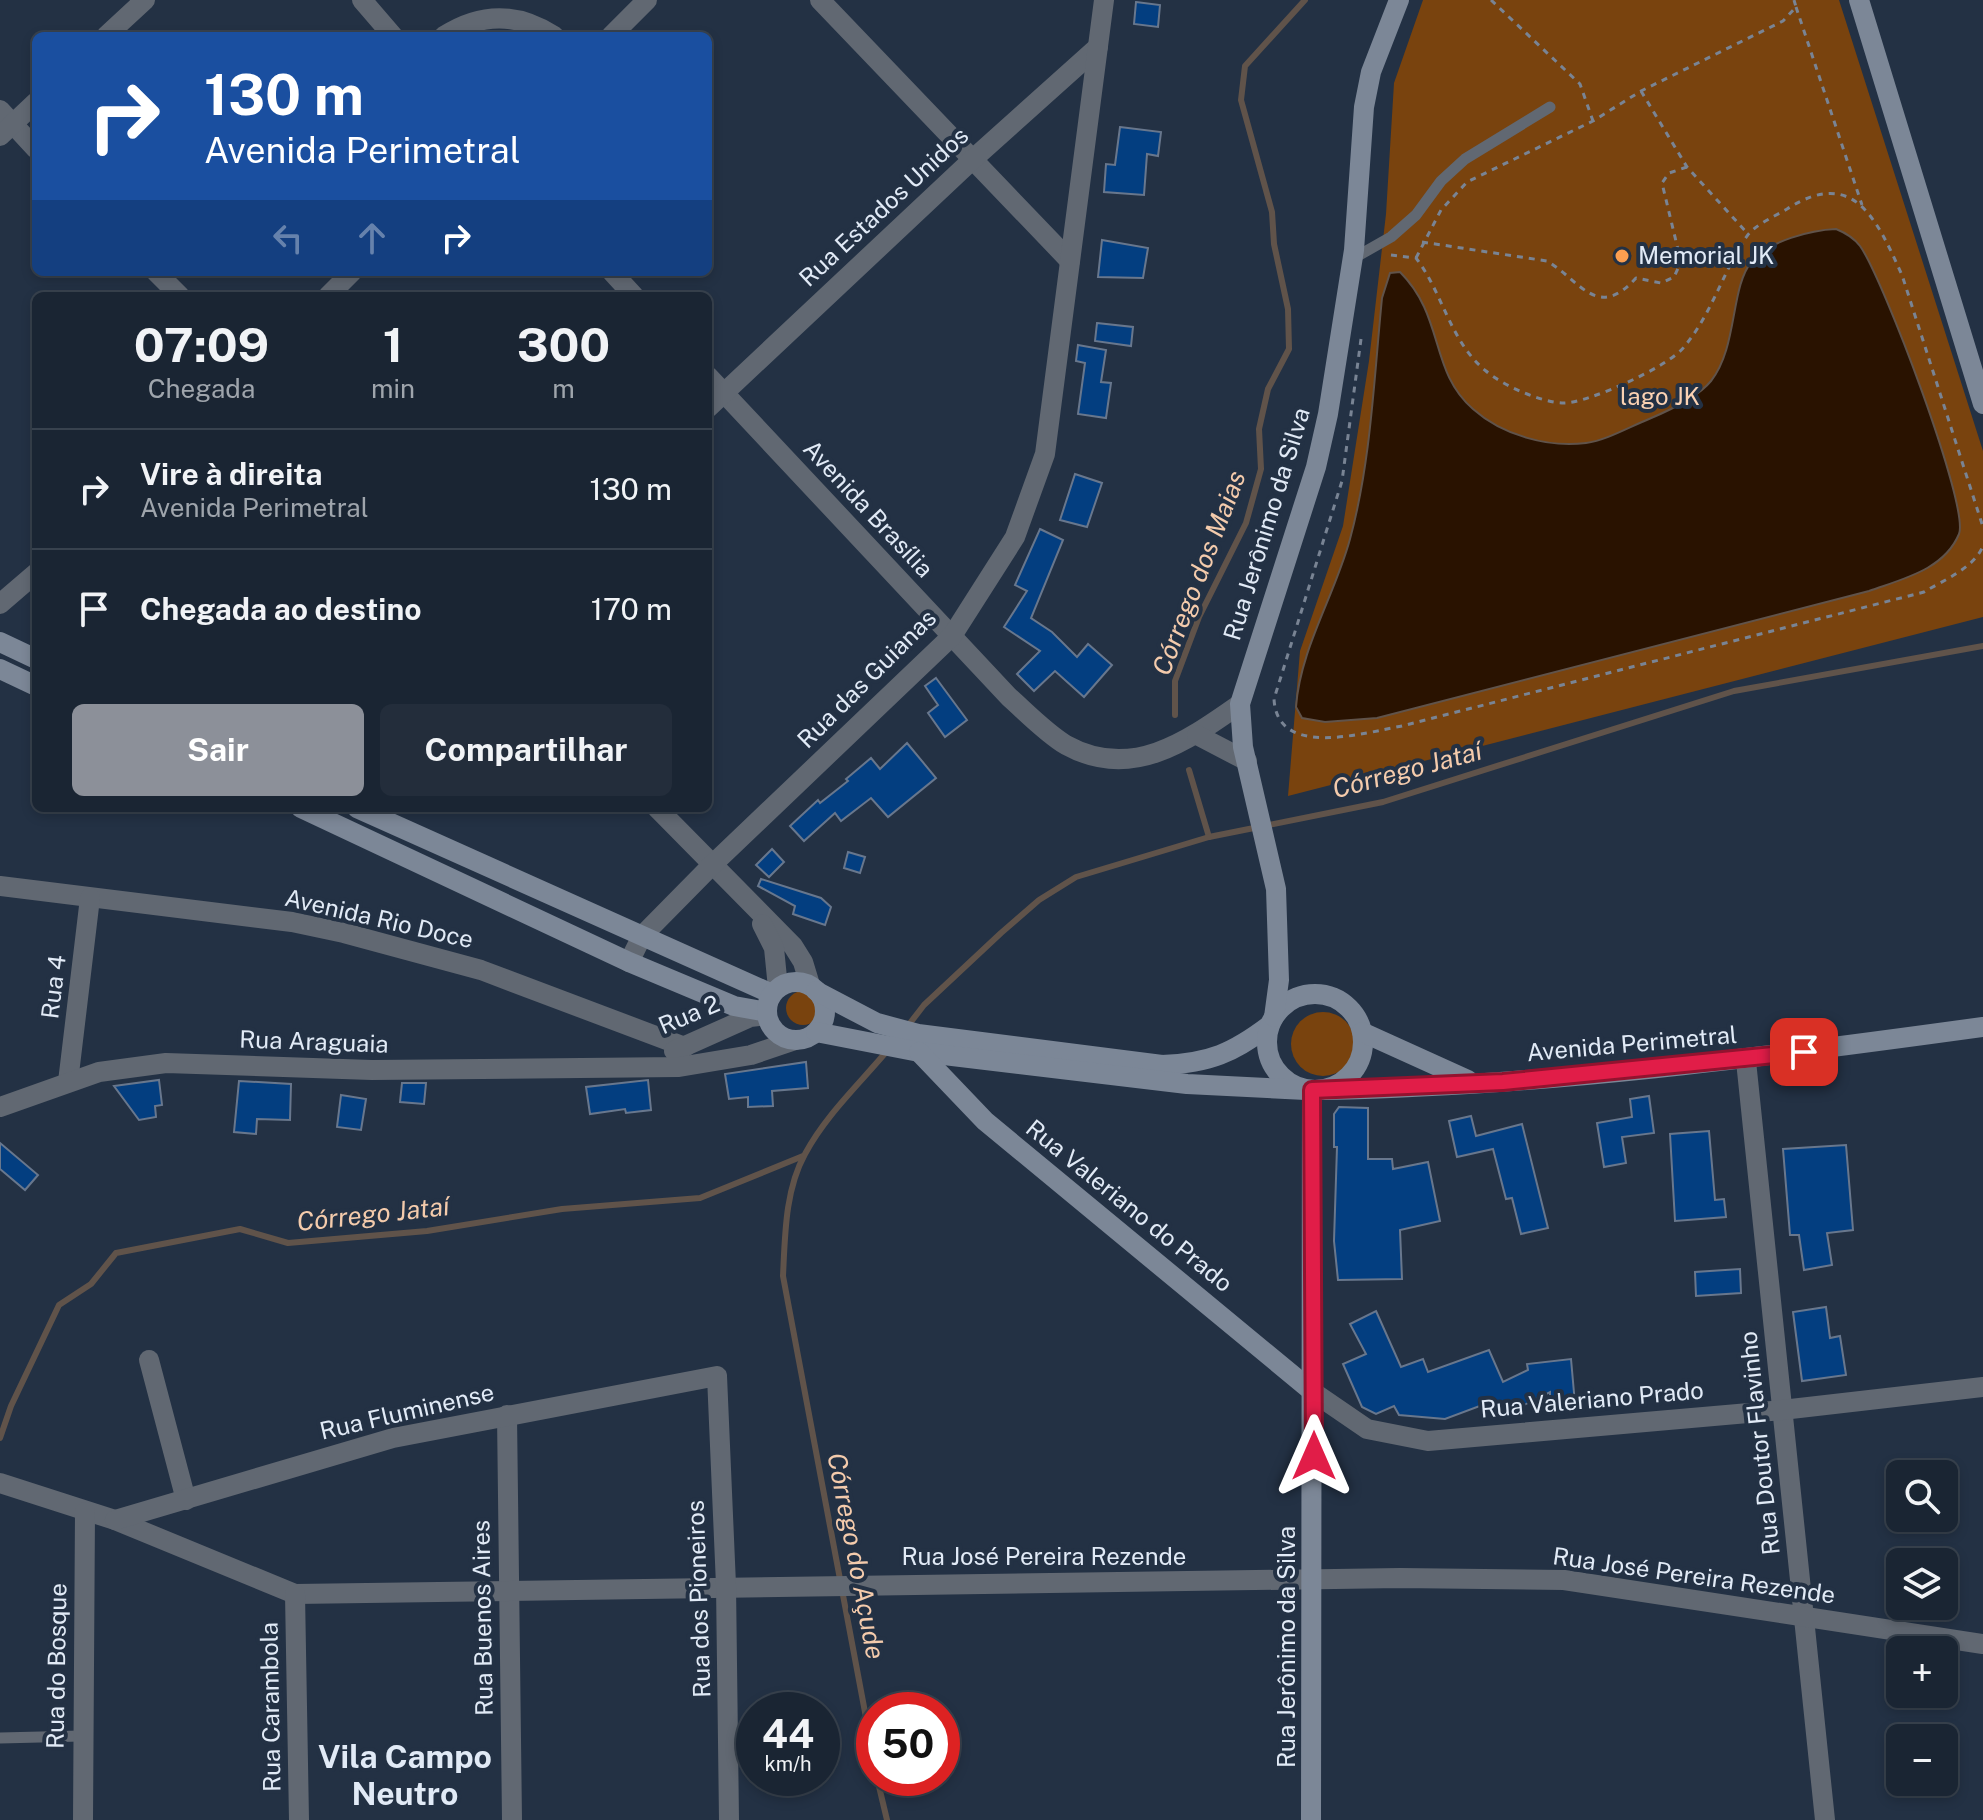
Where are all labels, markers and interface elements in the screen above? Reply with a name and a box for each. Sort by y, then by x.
text: 130 m [204,62,364,128]
icon: right [72,64,176,168]
street label: Rua Estados Unidos [793,121,973,292]
text: Avenida Perimetral [204,129,521,171]
icon: left [266,216,310,260]
icon: ahead [350,216,394,260]
icon: right [434,216,478,260]
place label: Memorial JK [1638,241,1774,269]
marker: Memorial JK [1613,247,1631,265]
text: 07:09 [134,316,269,373]
text: 1 [383,316,403,373]
text: 300 [517,316,610,373]
text: Chegada [148,373,255,404]
text: min [371,373,415,404]
text: m [552,373,575,404]
park label: lago JK [1620,382,1700,410]
street label: Rua Jerônimo da Silva [1217,404,1315,643]
street label: Avenida Brasília [798,434,939,583]
text: Vire à direita [140,456,323,492]
water label: Córrego dos Maias [1145,466,1252,679]
icon: right [72,467,116,511]
text: 130 m [589,471,672,507]
text: Avenida Perimetral [140,492,369,523]
icon: arrive [72,587,116,631]
text: Chegada ao destino [140,591,421,627]
text: 170 m [591,591,672,627]
street label: Rua das Guianas [791,603,941,753]
button: Sair [72,704,364,796]
button: Compartilhar [380,704,672,796]
water label: Córrego Jataí [1329,734,1487,804]
street label: Avenida Rio Doce [282,883,476,953]
street label: Rua 4 [35,953,71,1020]
street label: Rua 2 [654,989,723,1039]
pin [1770,1018,1838,1086]
street label: Avenida Perimetral [1526,1020,1738,1066]
street label: Rua Araguaia [239,1024,389,1058]
icon: arrive [1782,1030,1826,1074]
street label: Rua Valeriano do Prado [1021,1113,1238,1297]
water label: Córrego Jataí [295,1190,453,1237]
street label: Rua Doutor Flavinho [1733,1330,1785,1556]
street label: Rua Valeriano Prado [1479,1375,1705,1423]
street label: Rua Fluminense [317,1377,497,1445]
position arrow [1272,1414,1356,1498]
water label: Córrego do Açude [821,1450,892,1662]
map controls [1886,1460,1958,1796]
button: search [1886,1460,1958,1532]
street label: Rua dos Pioneiros [681,1500,715,1698]
street label: Rua Buenos Aires [466,1520,498,1716]
street label: Rua Jerônimo da Silva [1272,1526,1300,1768]
street label: Rua José Pereira Rezende [1551,1541,1837,1609]
street label: Rua José Pereira Rezende [902,1542,1186,1570]
button: layers [1886,1548,1958,1620]
street label: Rua do Bosque [41,1583,71,1749]
street label: Rua Carambola [255,1622,285,1792]
button: + [1886,1636,1958,1708]
speed limit sign: 50 [856,1692,960,1796]
text: 44 [762,1710,814,1757]
button: − [1886,1724,1958,1796]
district label: Vila Campo Neutro [318,1738,492,1812]
text: km/h [764,1752,812,1776]

